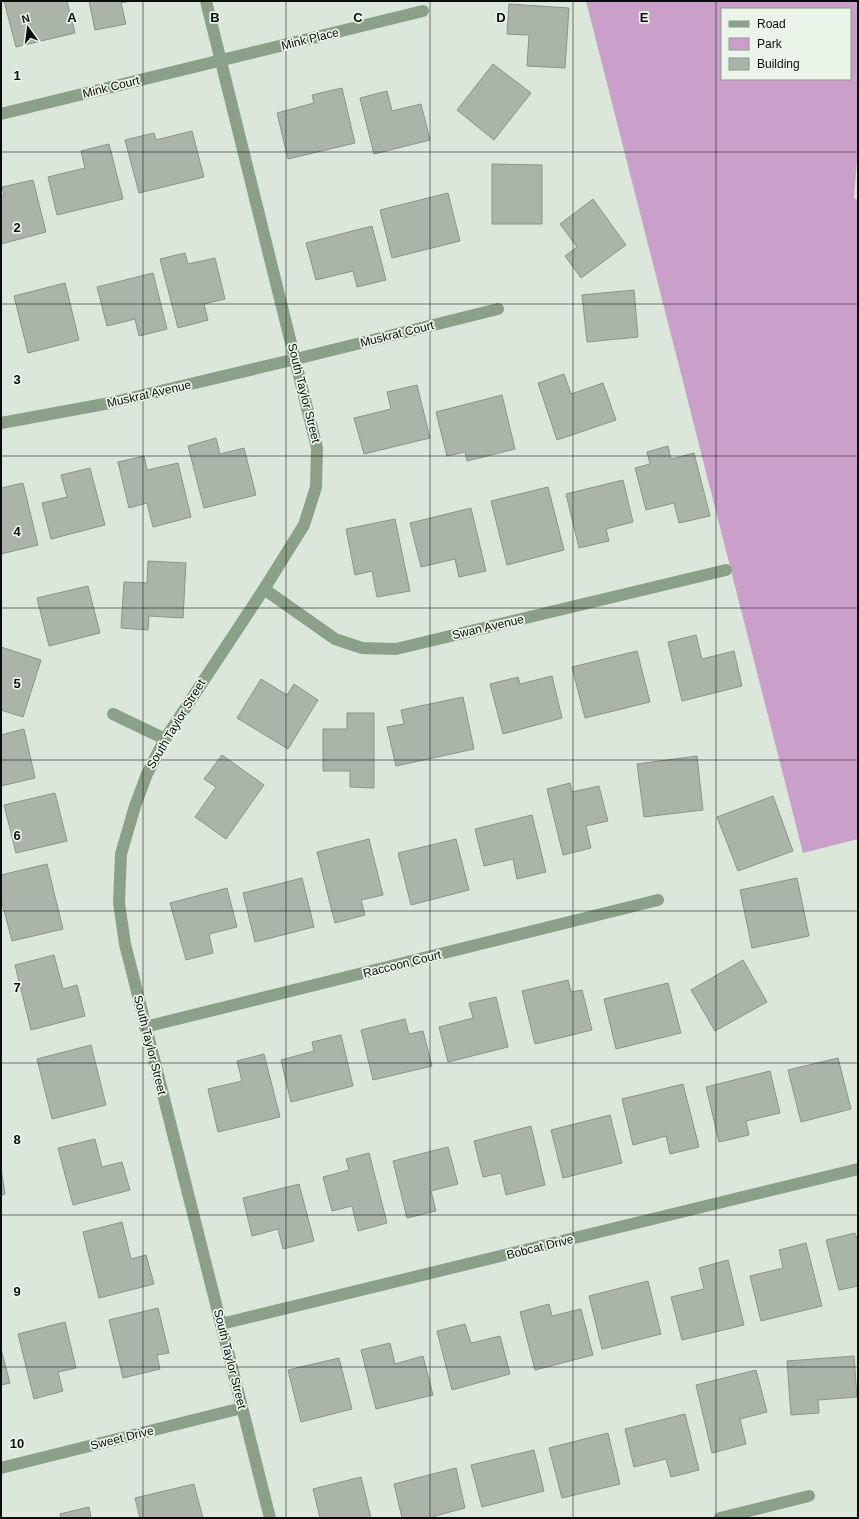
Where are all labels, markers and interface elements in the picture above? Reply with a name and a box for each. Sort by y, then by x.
north arrow [8,8,48,48]
legend [721,8,851,80]
text: A [67,10,77,25]
text: B [210,10,220,25]
text: C [353,10,363,25]
text: D [496,10,506,25]
text: E [640,10,649,25]
text: N [20,12,31,25]
text: Road [757,17,786,31]
street label: Mink Place [280,25,340,53]
text: Park [757,37,783,51]
text: Building [757,57,800,71]
text: 1 [13,68,21,83]
street label: Mink Court [81,73,141,101]
text: 2 [13,220,21,235]
street label: Muskrat Court [359,318,436,350]
street label: South Taylor Street [285,342,323,445]
text: 3 [13,372,21,387]
street label: Muskrat Avenue [106,377,193,410]
text: 4 [13,524,21,539]
street label: Swan Avenue [451,612,526,642]
text: 5 [13,676,21,691]
street label: South Taylor Street [144,676,209,771]
text: 6 [13,828,21,843]
street label: Raccoon Court [361,947,443,980]
text: 7 [13,980,21,995]
street label: South Taylor Street [131,994,169,1097]
text: 8 [13,1132,21,1147]
street label: Bobcat Drive [505,1232,575,1262]
text: 9 [13,1284,21,1299]
street label: South Taylor Street [211,1308,249,1411]
street label: Sweet Drive [89,1423,155,1453]
text: 10 [10,1436,24,1451]

